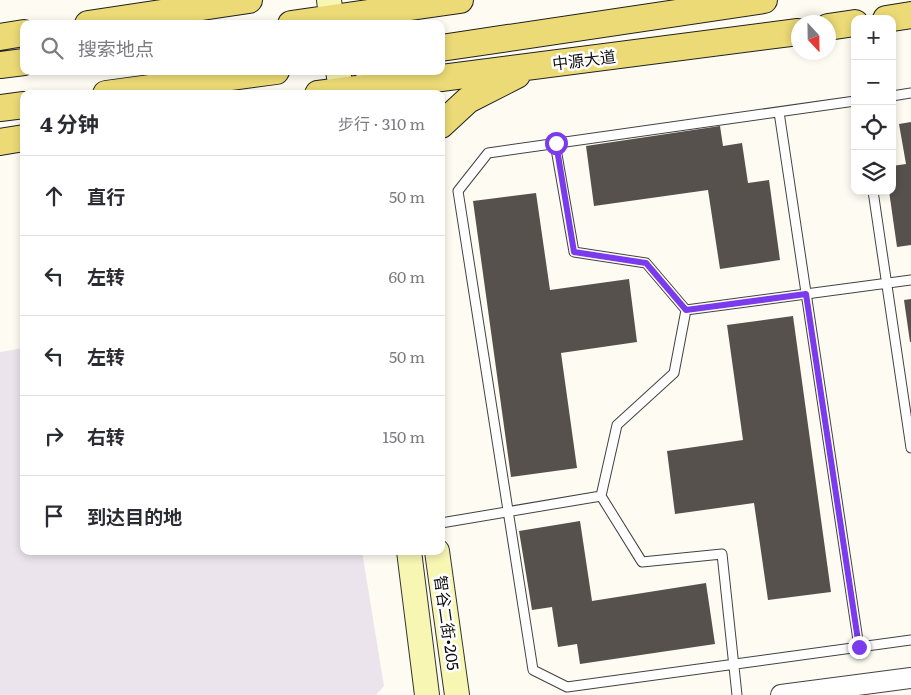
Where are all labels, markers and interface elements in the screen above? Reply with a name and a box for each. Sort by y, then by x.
north arrow [791,15,836,60]
map controls [851,15,896,195]
button: + [851,15,896,60]
search box [20,20,445,75]
icon: search [38,34,66,62]
text: 搜索地点 [78,34,154,62]
street label: 中源大道 [551,43,617,75]
button: − [851,60,896,105]
button: locate [851,105,896,150]
text: 4 分钟 [40,107,99,138]
text: 步行 · 310 m [338,111,425,135]
route start [545,132,568,155]
button: layers [851,150,896,195]
icon: ahead [40,182,68,210]
text: 直行 [87,182,125,210]
text: 50 m [389,184,425,208]
icon: left [40,262,68,290]
text: 左转 [87,262,125,290]
text: 60 m [388,264,425,288]
icon: left [40,342,68,370]
text: 左转 [87,342,125,370]
text: 50 m [389,344,425,368]
icon: right [40,422,68,450]
text: 右转 [87,422,125,450]
text: 150 m [382,424,425,448]
icon: arrive [40,502,68,530]
text: 到达目的地 [87,502,182,530]
street label: 智谷二街•205 [429,574,467,672]
route end [848,636,871,659]

